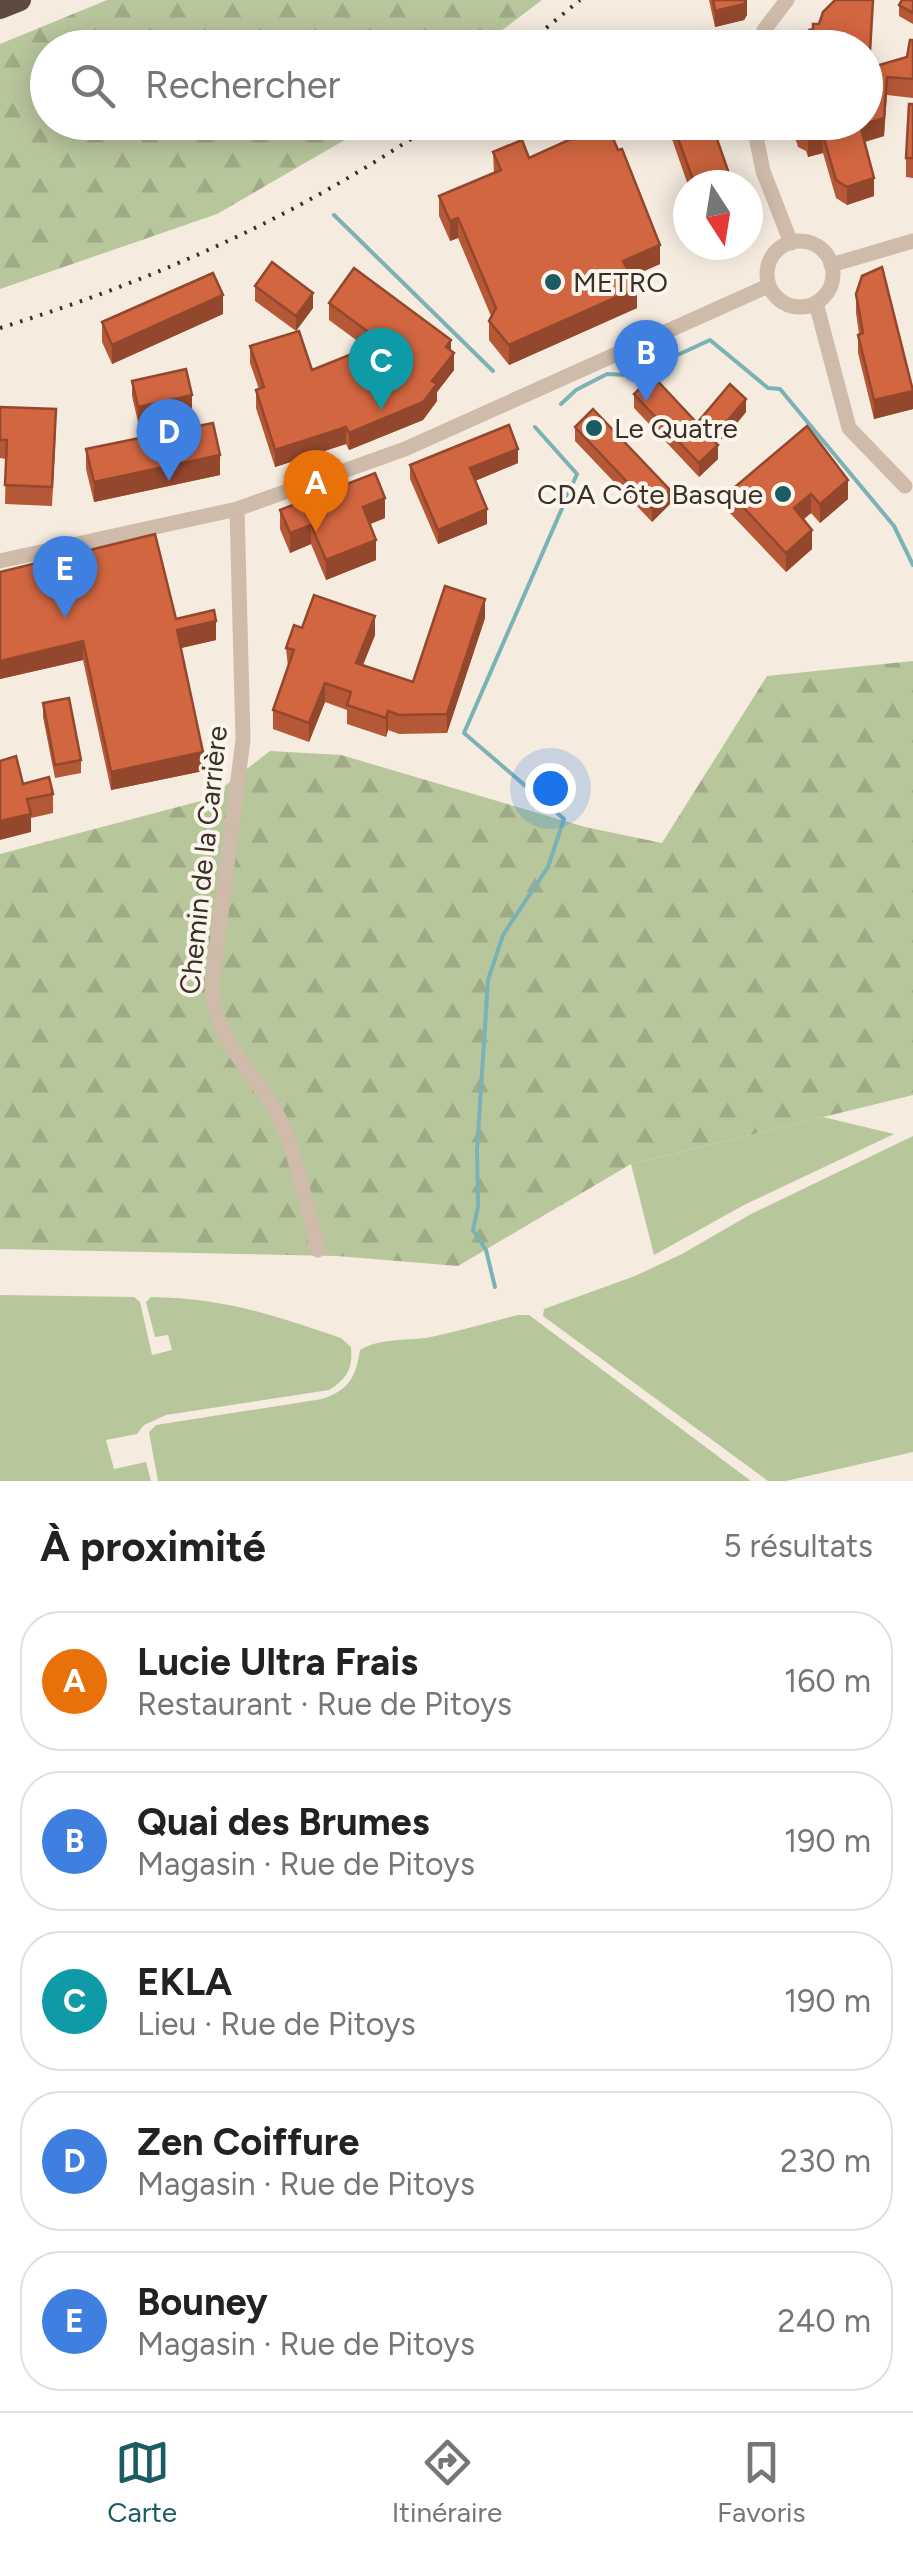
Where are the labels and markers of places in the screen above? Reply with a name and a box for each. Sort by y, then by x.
place label: METRO [573,265,668,299]
marker: METRO [542,271,564,293]
pin: B [614,320,678,402]
pin: C [348,328,414,410]
pin: D [136,398,202,481]
place label: Le Quatre [614,411,738,445]
marker: Le Quatre [583,417,605,439]
pin: A [284,450,348,532]
place label: CDA Côte Basque [537,477,763,511]
marker: CDA Côte Basque [772,483,794,505]
pin: E [32,536,98,618]

